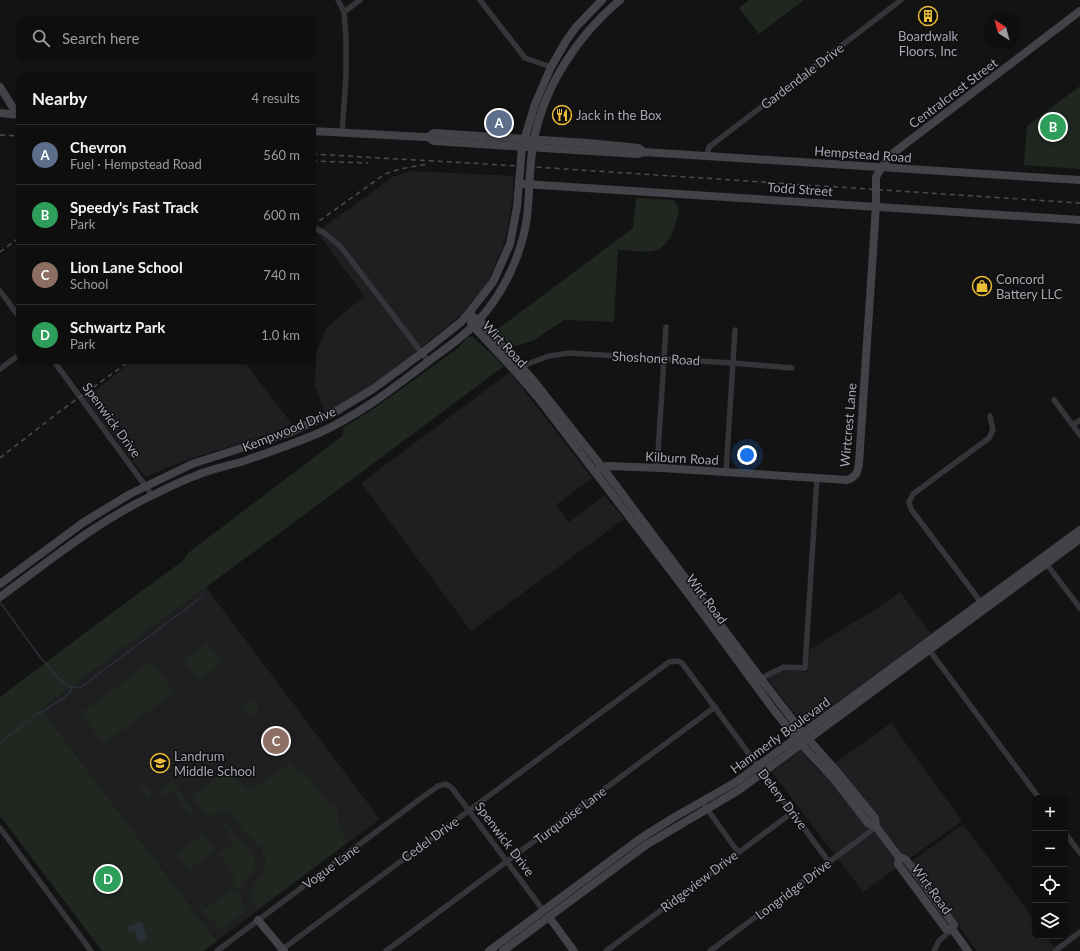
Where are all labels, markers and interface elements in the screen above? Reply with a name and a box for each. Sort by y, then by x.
building icon: Boardwalk Floors, Inc [917,5,939,27]
north arrow [984,12,1020,48]
search box [16,16,316,60]
icon: search [30,27,52,49]
place label: Boardwalk Floors, Inc [898,28,958,59]
text: Search here [62,29,139,47]
street label: Gardendale Drive [757,40,847,112]
street label: Centralcrest Street [906,54,1001,132]
text: Nearby [32,88,87,109]
text: 4 results [252,90,300,106]
restaurant icon: Jack in the Box [551,104,573,126]
place label: Jack in the Box [576,107,662,123]
pin: A [486,108,512,138]
pin: B [1040,112,1066,142]
text: Chevron [70,138,127,156]
street label: Hempstead Road [814,143,912,165]
text: A [40,147,50,163]
text: 560 m [263,147,300,163]
text: Fuel · Hempstead Road [70,156,202,172]
street label: Todd Street [767,179,834,199]
text: Speedy's Fast Track [70,198,199,216]
text: B [41,207,49,223]
text: 600 m [263,207,300,223]
text: Park [70,216,95,232]
text: Lion Lane School [70,258,183,276]
text: C [41,267,49,283]
text: 740 m [263,267,300,283]
place label: Concord Battery LLC [996,271,1063,302]
shop icon: Concord Battery LLC [971,275,993,297]
text: School [70,276,108,292]
street label: Wirt Road [479,317,531,371]
text: Schwartz Park [70,318,165,336]
text: D [40,327,50,343]
text: 1.0 km [261,327,300,343]
text: Park [70,336,95,352]
street label: Shoshone Road [612,348,700,368]
street label: Spenwick Drive [79,379,145,461]
street label: Wirtcrest Lane [836,382,860,468]
street label: Kempwood Drive [240,403,338,455]
your location [737,445,757,465]
street label: Kilburn Road [645,448,719,468]
street label: Wirt Road [683,571,731,627]
street label: Hammerly Boulevard [727,693,833,777]
pin: C [263,726,289,756]
place label: Landrum Middle School [174,748,255,779]
school or university icon: Landrum Middle School [149,752,171,774]
street label: Delery Drive [755,765,811,833]
street label: Turquoise Lane [531,783,609,847]
map controls [1032,795,1068,939]
button: + [1032,795,1068,831]
street label: Spenwick Drive [472,799,538,879]
street label: Cedel Drive [398,813,462,865]
button: − [1032,831,1068,867]
street label: Vogue Lane [299,840,363,892]
street label: Ridgeview Drive [657,847,741,915]
street label: Longridge Drive [752,855,834,923]
street label: Wirt Road [908,861,956,917]
pin: D [95,864,121,894]
button: locate [1032,867,1068,903]
button: layers [1032,903,1068,939]

